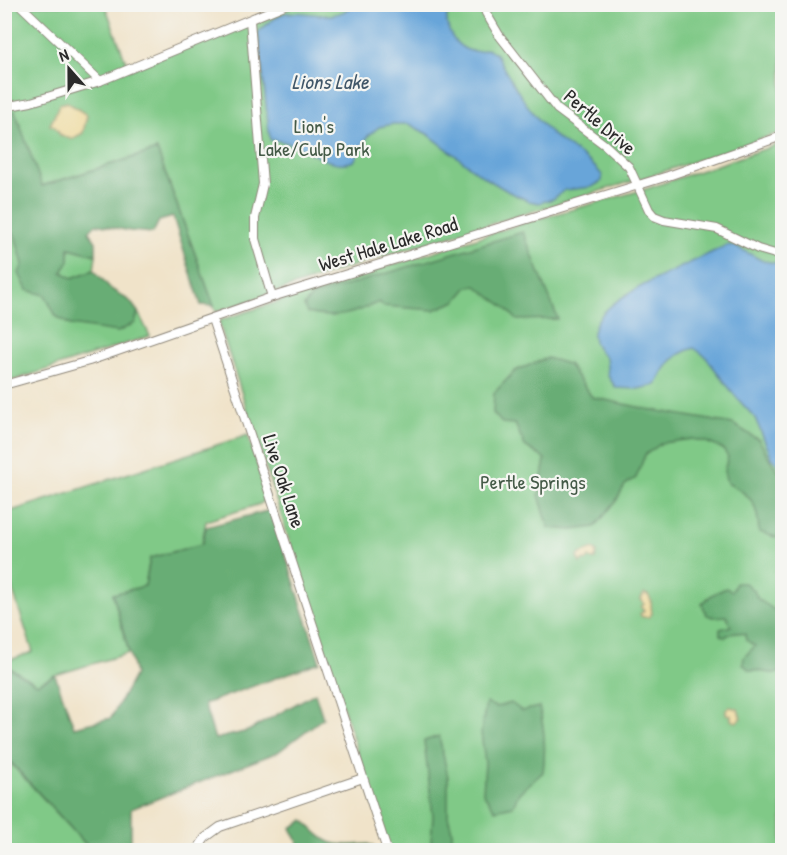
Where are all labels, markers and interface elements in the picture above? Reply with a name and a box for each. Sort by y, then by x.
north arrow [39,39,99,99]
text: N [56,43,72,67]
water label: Lions Lake [292,67,370,96]
street label: Pertle Drive [558,83,642,161]
park label: Lion's Lake/Culp Park [259,112,369,162]
street label: West Hale Lake Road [315,210,461,277]
street label: Live Oak Lane [257,431,312,531]
park label: Pertle Springs [480,468,586,495]

